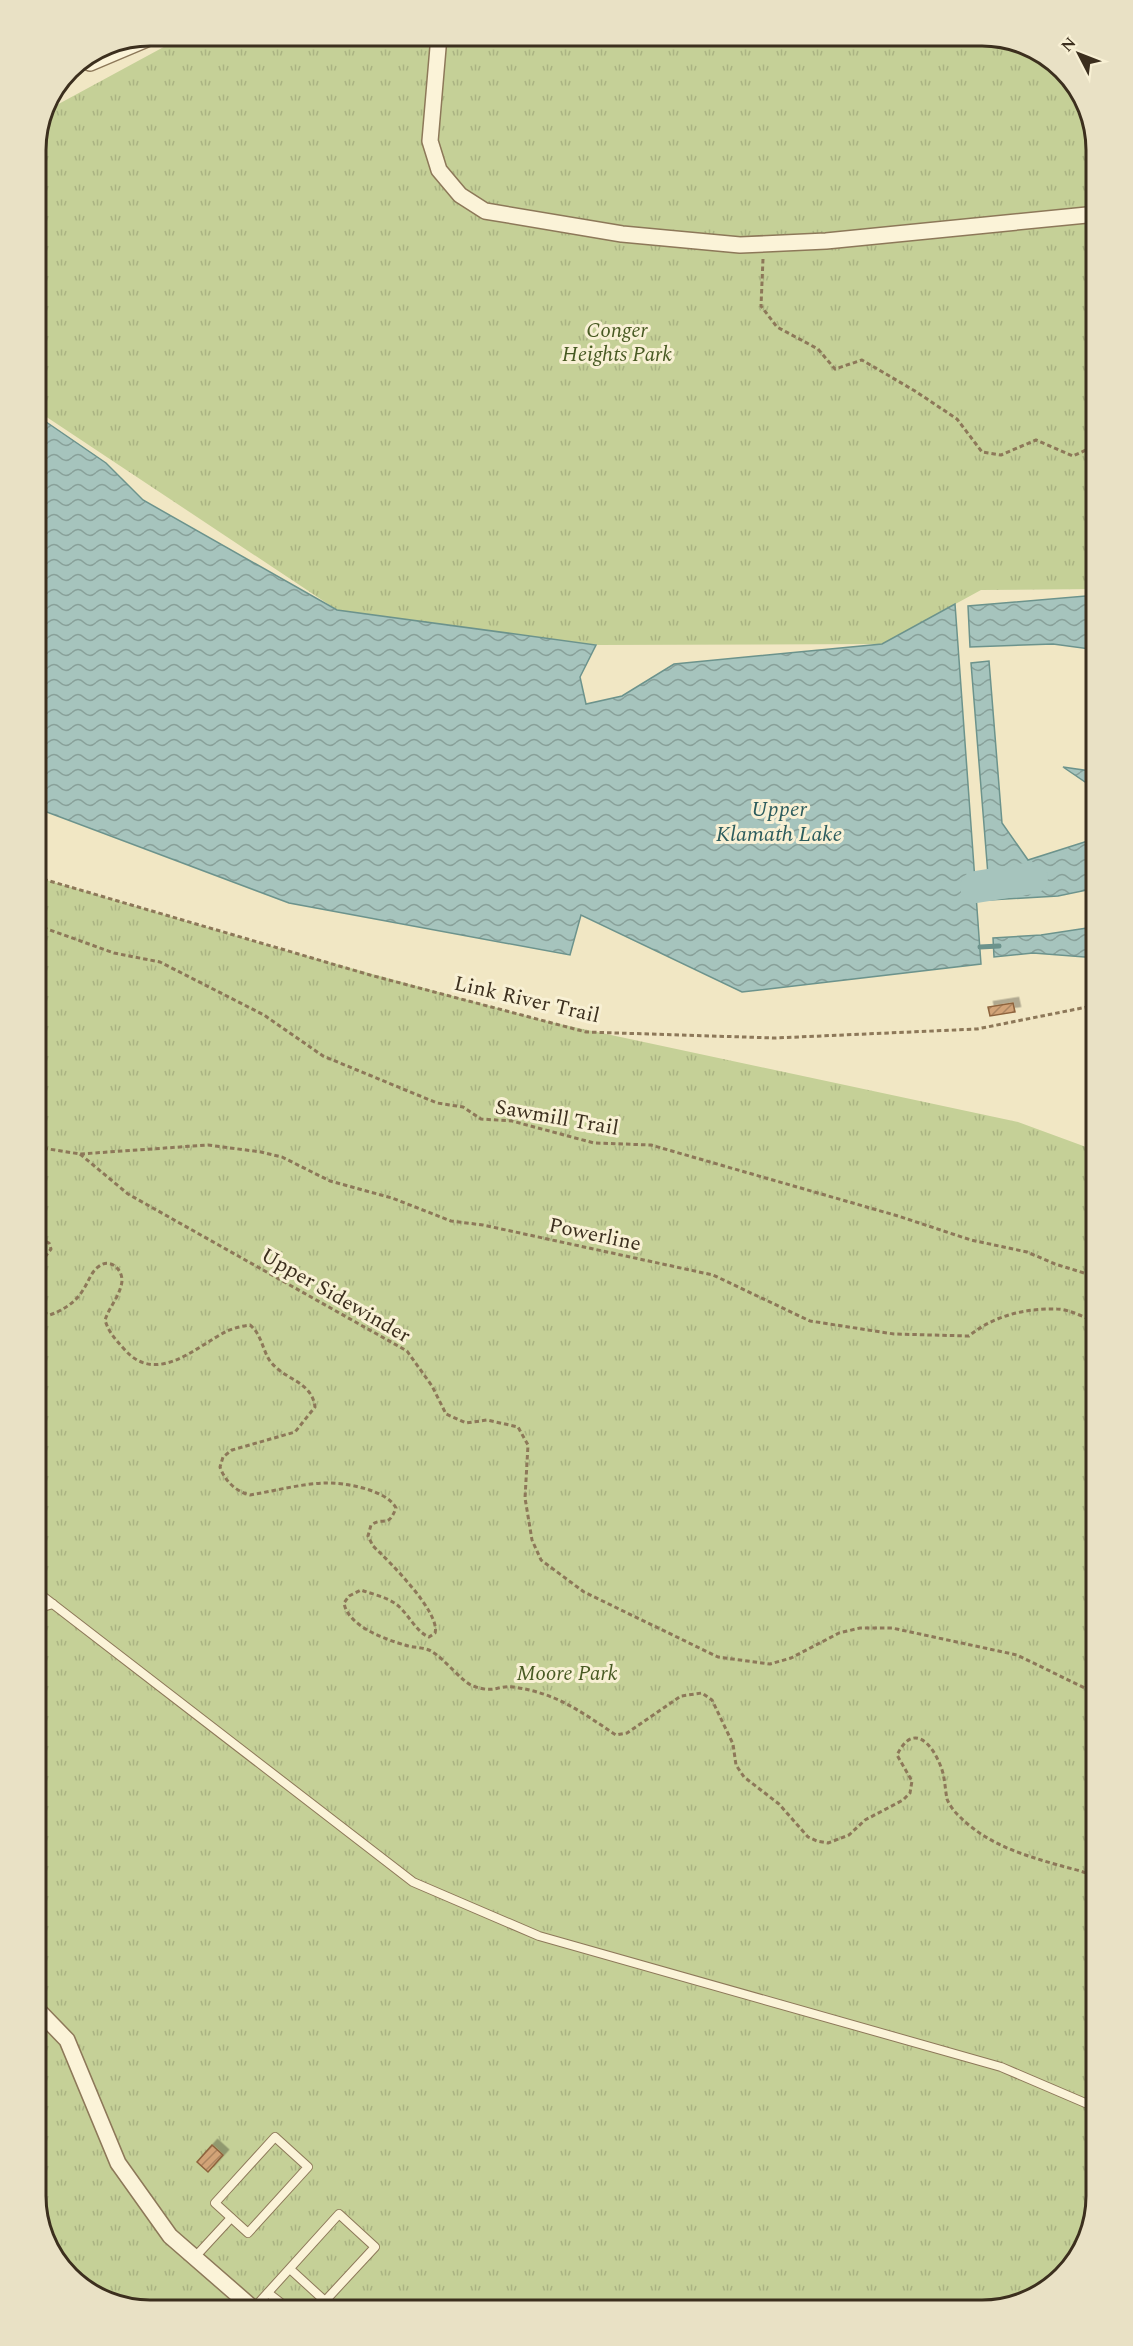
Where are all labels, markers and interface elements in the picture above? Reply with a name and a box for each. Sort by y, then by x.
north arrow [1049,24,1109,84]
text: N [1055,32,1082,58]
park label: Conger Heights Park [562,315,672,371]
water label: Upper Klamath Lake [716,793,842,851]
street label: Link River Trail [451,968,603,1032]
street label: Sawmill Trail [493,1091,621,1145]
street label: Powerline [546,1210,644,1260]
street label: Upper Sidewinder [254,1240,417,1352]
park label: Moore Park [516,1658,618,1690]

